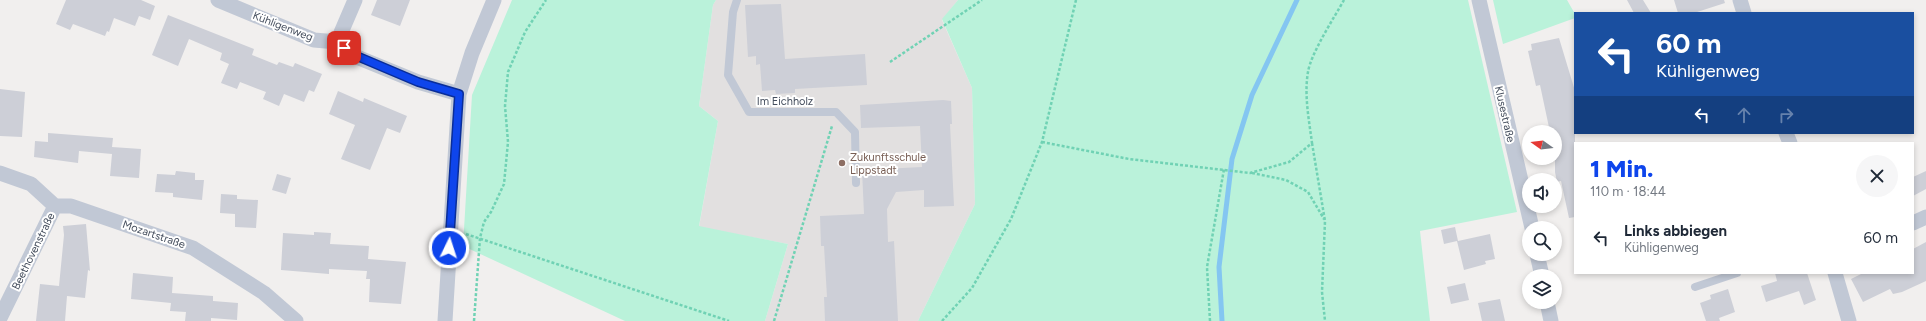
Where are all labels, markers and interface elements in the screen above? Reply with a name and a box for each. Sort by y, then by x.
street label: Kühligenweg [251,9,315,44]
text: 60 m [1656,26,1721,60]
icon: left [1590,28,1642,80]
pin [327,31,361,65]
icon: arrive [333,37,355,59]
text: Kühligenweg [1656,60,1760,82]
street label: Klusestraße [1492,85,1517,143]
street label: Im Eichholz [757,95,813,108]
icon: left [1691,104,1713,126]
icon: ahead [1733,104,1755,126]
icon: right [1775,104,1797,126]
north arrow [1522,125,1562,165]
map controls [1522,125,1562,309]
place label: Zukunftsschule Lippstadt [850,151,926,177]
text: 1 Min. [1590,154,1653,183]
button: close [1856,155,1898,197]
marker: Zukunftsschule Lippstadt [837,158,847,168]
button: sound [1522,173,1562,213]
text: 110 m · 18:44 [1590,184,1666,199]
street label: Beethovenstraße [9,211,58,292]
street label: Mozartstraße [121,218,187,251]
button: search [1522,221,1562,261]
text: Links abbiegen [1624,222,1727,240]
position arrow [428,227,470,269]
icon: left [1590,227,1612,249]
text: 60 m [1863,229,1898,247]
text: Kühligenweg [1624,240,1699,255]
button: layers [1522,269,1562,309]

